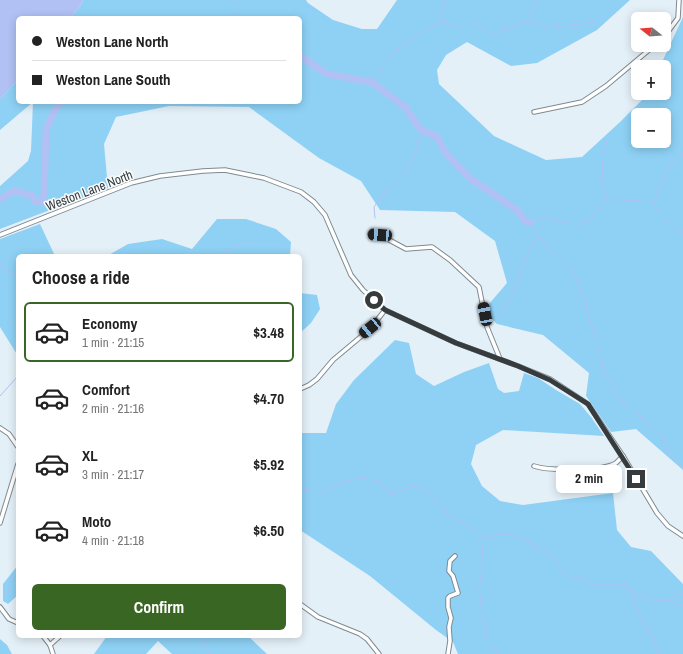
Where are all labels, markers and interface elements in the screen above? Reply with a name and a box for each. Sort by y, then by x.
north arrow [631,12,671,52]
map controls [631,12,671,148]
text: Weston Lane North [56,31,169,52]
button: + [631,60,671,100]
text: Weston Lane South [56,69,171,90]
button: − [631,108,671,148]
street label: Weston Lane North [43,166,135,215]
car [368,228,392,242]
text: Choose a ride [32,265,130,290]
route start [365,291,383,309]
car [477,301,493,327]
text: Economy [82,313,137,334]
icon: car [34,314,70,350]
car [357,316,383,340]
text: $3.48 [253,322,284,343]
text: 1 min · 21:15 [82,334,144,351]
text: Comfort [82,379,130,400]
icon: car [34,380,70,416]
text: $4.70 [253,388,284,409]
text: 2 min · 21:16 [82,400,144,417]
text: XL [82,445,98,466]
icon: car [34,446,70,482]
text: $5.92 [253,454,284,475]
callout: 2 min [556,465,622,493]
text: 3 min · 21:17 [82,466,144,483]
text: 2 min [575,470,603,487]
route end [627,470,645,488]
text: Moto [82,511,111,532]
icon: car [34,512,70,548]
text: $6.50 [253,520,284,541]
text: 4 min · 21:18 [82,532,144,549]
button: Confirm [32,584,286,630]

